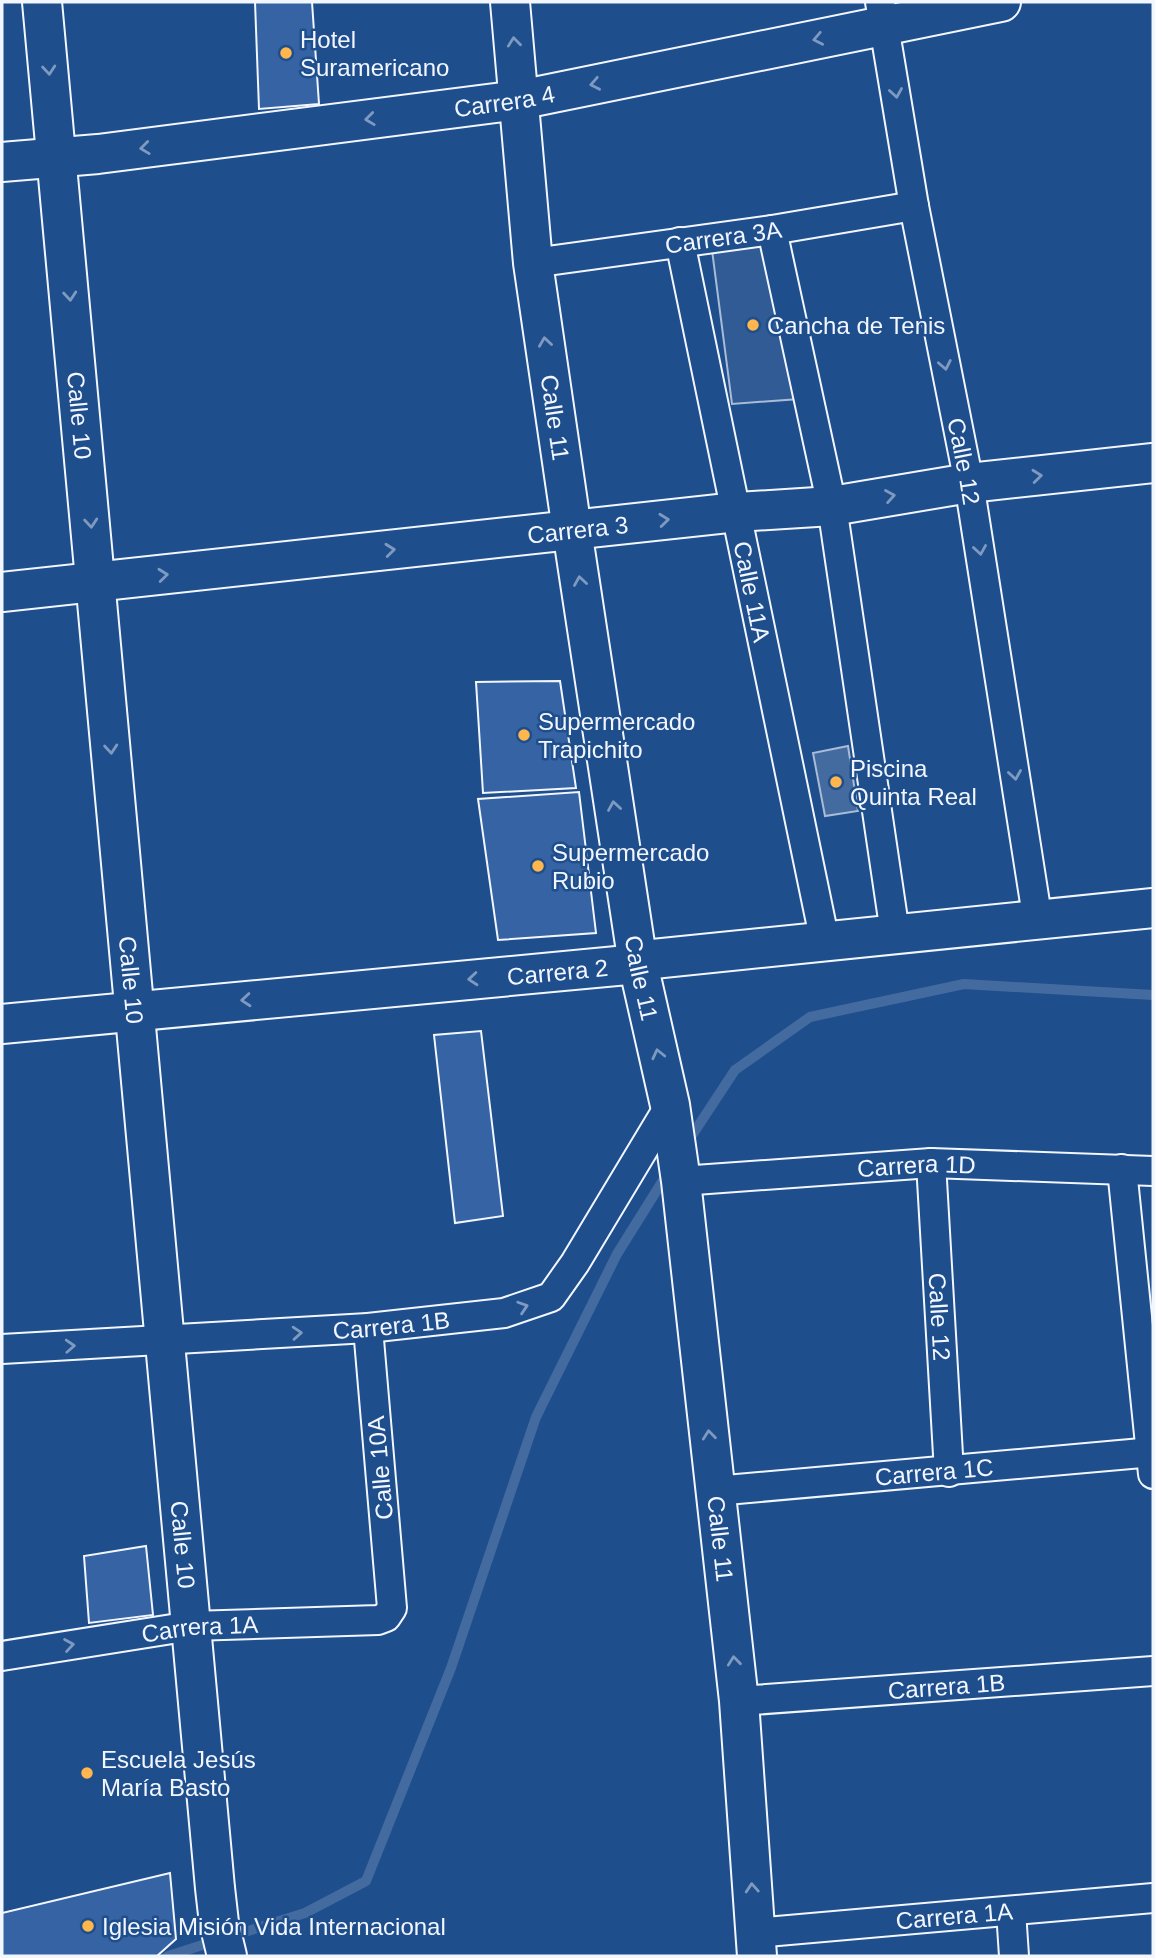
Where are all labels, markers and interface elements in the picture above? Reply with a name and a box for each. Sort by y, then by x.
place label: Hotel Suramericano [300,26,449,81]
one-way arrow [812,31,824,46]
one-way arrow [506,36,521,48]
marker: Hotel Suramericano [278,45,294,61]
one-way arrow [41,65,56,76]
one-way arrow [589,76,601,91]
street label: Carrera 4 [452,80,557,122]
one-way arrow [888,87,903,99]
one-way arrow [364,111,376,126]
one-way arrow [139,140,151,155]
street label: Carrera 3A [663,215,784,258]
one-way arrow [62,291,77,302]
place label: Cancha de Tenis [767,312,945,339]
marker: Cancha de Tenis [745,317,761,333]
one-way arrow [538,336,553,347]
one-way arrow [937,359,952,371]
street label: Calle 10 [62,370,97,460]
street label: Calle 11 [536,373,575,462]
street label: Calle 12 [943,415,986,507]
one-way arrow [1031,468,1043,483]
one-way arrow [885,489,896,504]
street label: Carrera 3 [526,510,629,548]
one-way arrow [659,513,670,528]
one-way arrow [83,517,98,529]
street label: Calle 11A [729,539,776,644]
one-way arrow [384,543,395,558]
one-way arrow [972,544,987,556]
one-way arrow [158,567,169,582]
one-way arrow [573,576,588,587]
place label: Supermercado Trapichito [538,708,695,763]
marker: Supermercado Trapichito [516,727,532,743]
one-way arrow [103,744,118,755]
place label: Piscina Quinta Real [850,755,977,810]
one-way arrow [1007,769,1022,781]
marker: Piscina Quinta Real [828,774,844,790]
one-way arrow [607,800,622,812]
place label: Supermercado Rubio [552,839,709,894]
marker: Supermercado Rubio [530,858,546,874]
street label: Calle 11 [620,933,664,1023]
street label: Calle 10 [114,935,149,1025]
street label: Carrera 2 [506,953,609,990]
one-way arrow [467,971,478,986]
one-way arrow [241,992,252,1007]
one-way arrow [652,1048,666,1060]
street label: Carrera 1D [856,1149,976,1182]
street label: Calle 12 [924,1272,956,1362]
one-way arrow [516,1300,528,1315]
street label: Carrera 1B [332,1306,451,1344]
one-way arrow [292,1326,303,1341]
one-way arrow [65,1339,76,1354]
street label: Calle 10A [362,1415,398,1521]
one-way arrow [702,1429,717,1440]
street label: Carrera 1C [874,1453,994,1490]
street label: Calle 11 [703,1494,739,1583]
street label: Calle 10 [166,1499,201,1590]
street label: Carrera 1A [139,1610,259,1647]
one-way arrow [63,1638,75,1653]
one-way arrow [727,1656,742,1667]
street label: Carrera 1B [887,1668,1006,1704]
place label: Escuela Jesús María Basto [101,1746,256,1801]
marker: Escuela Jesús María Basto [79,1765,95,1781]
one-way arrow [745,1882,760,1893]
street label: Carrera 1A [895,1897,1014,1934]
place label: Iglesia Misión Vida Internacional [102,1913,446,1940]
marker: Iglesia Misión Vida Internacional [80,1918,96,1934]

